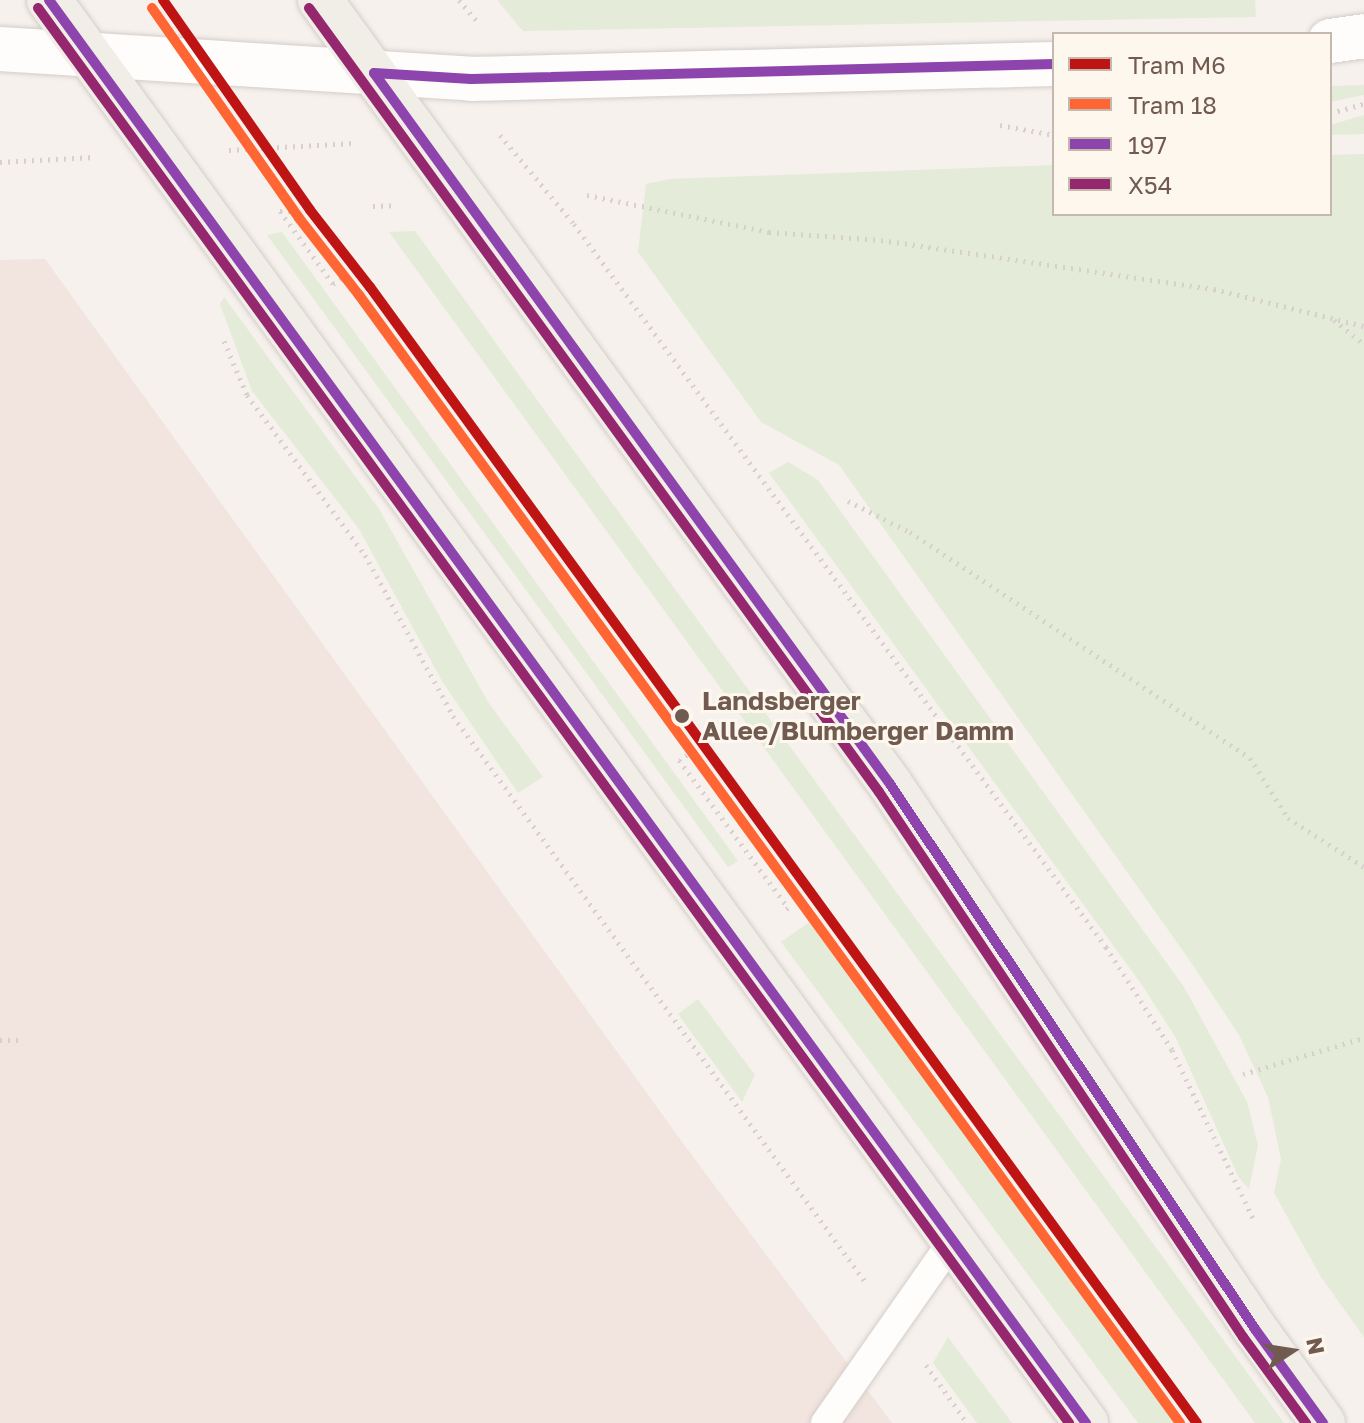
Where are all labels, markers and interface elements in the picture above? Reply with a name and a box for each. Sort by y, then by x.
legend [1052,32,1332,216]
text: Tram M6 [1128,50,1226,79]
text: Tram 18 [1128,90,1217,119]
text: 197 [1128,130,1167,159]
text: X54 [1128,170,1172,199]
place label: Landsberger Allee/Blumberger Damm [702,685,1014,746]
marker: Landsberger Allee/Blumberger Damm [669,703,695,729]
north arrow [1252,1311,1332,1391]
text: N [1301,1335,1331,1357]

